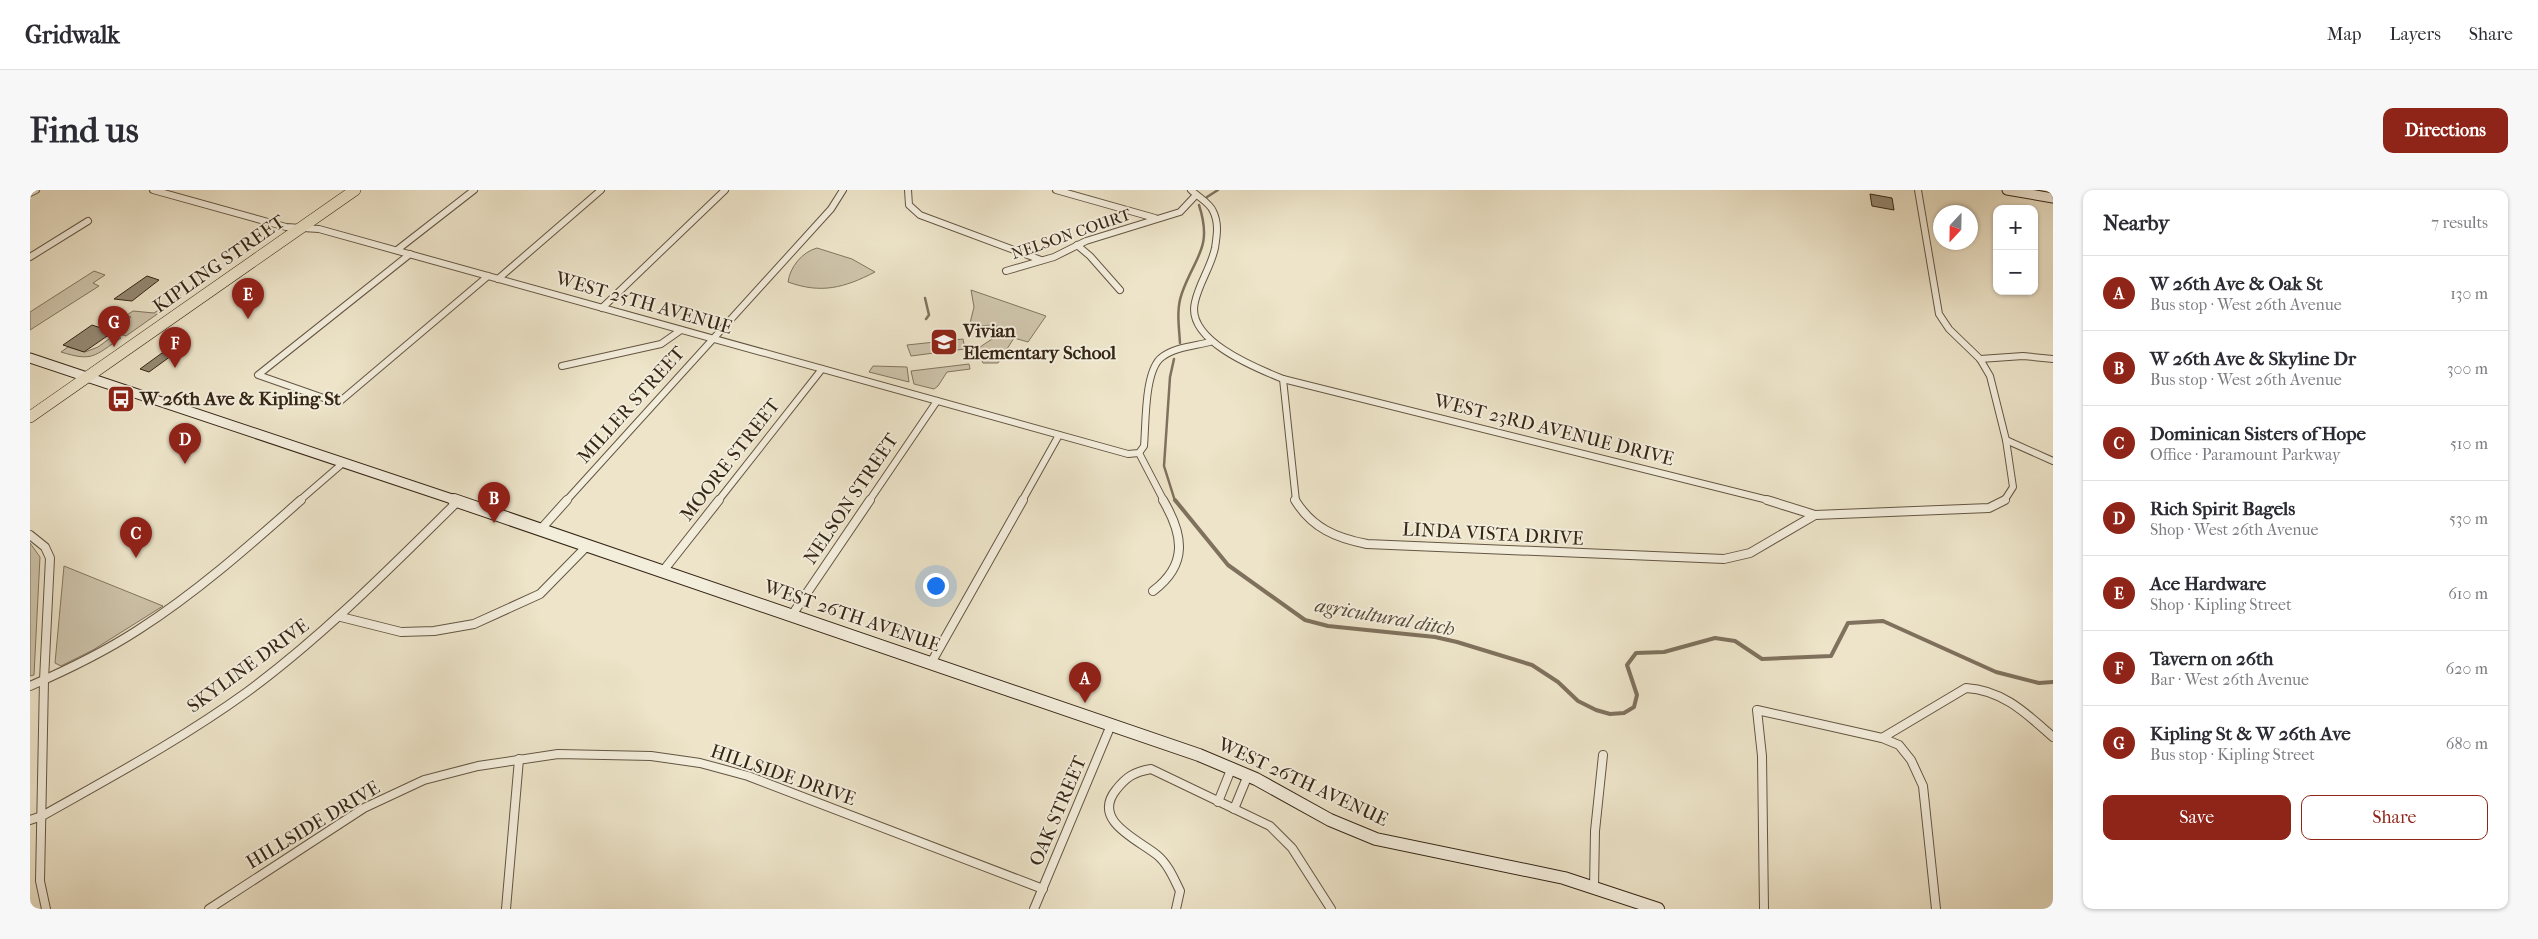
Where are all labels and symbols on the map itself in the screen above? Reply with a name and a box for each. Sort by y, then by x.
street label: NELSON COURT [1009,205,1134,263]
north arrow [1933,205,1978,250]
street label: KIPLING STREET [149,210,289,318]
street label: WEST 25TH AVENUE [552,267,735,339]
pin: E [232,278,264,319]
pin: G [98,306,130,347]
place label: Vivian Elementary School [962,320,1117,364]
pin: F [159,327,191,368]
school or university icon: Vivian Elementary School [929,327,959,357]
street label: MILLER STREET [573,342,689,468]
bus stop icon: W 26th Ave & Kipling St [106,384,136,414]
place label: W 26th Ave & Kipling St [139,388,341,410]
street label: WEST 23RD AVENUE DRIVE [1431,389,1677,471]
street label: MOORE STREET [675,394,785,525]
pin: D [169,423,201,464]
street label: NELSON STREET [799,429,903,569]
pin: B [478,482,510,523]
pin: C [120,517,152,558]
street label: LINDA VISTA DRIVE [1402,518,1585,550]
your location [923,573,949,599]
street label: WEST 26TH AVENUE [760,575,943,657]
water label: agricultural ditch [1313,593,1457,641]
street label: SKYLINE DRIVE [183,614,313,717]
pin: A [1069,662,1101,703]
street label: WEST 26TH AVENUE [1214,733,1392,831]
street label: HILLSIDE DRIVE [708,740,859,810]
street label: OAK STREET [1025,753,1091,869]
street label: HILLSIDE DRIVE [242,776,384,874]

